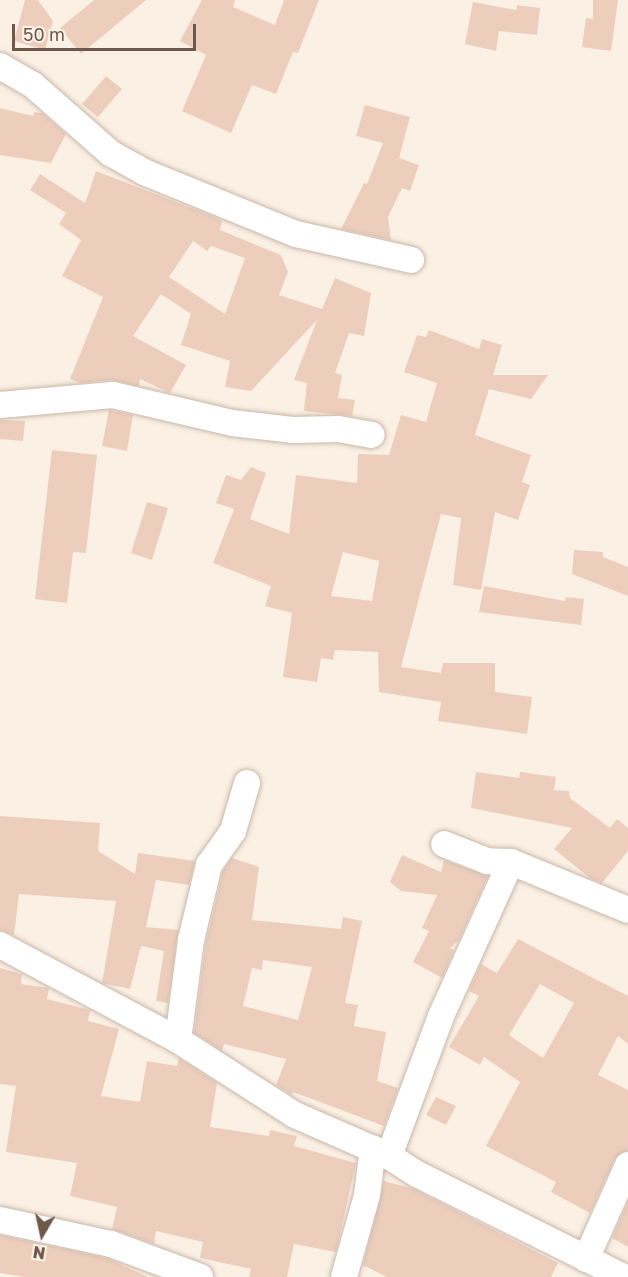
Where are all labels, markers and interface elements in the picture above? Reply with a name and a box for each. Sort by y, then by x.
scale bar [15,12,200,50]
text: 50 m [23,23,65,45]
north arrow [12,1205,72,1265]
text: N [32,1242,47,1264]

